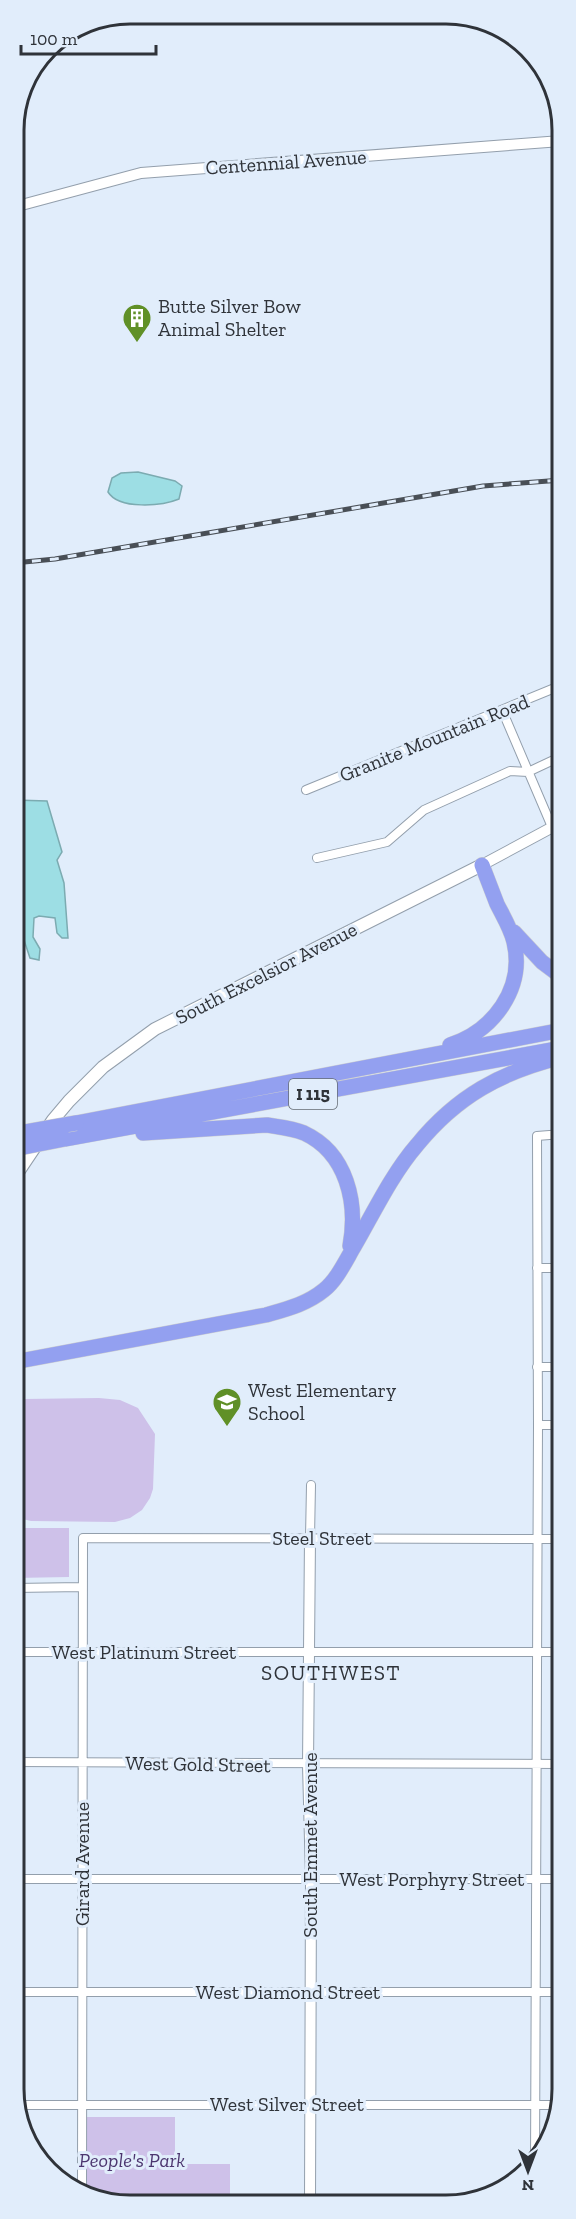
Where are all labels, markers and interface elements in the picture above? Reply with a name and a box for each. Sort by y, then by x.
scale bar [21,18,156,56]
text: 100 m [30,28,78,50]
street label: Centennial Avenue [205,144,367,180]
place label: Butte Silver Bow Animal Shelter [158,294,301,341]
building icon: Butte Silver Bow Animal Shelter [121,302,153,344]
street label: Granite Mountain Road [336,689,532,787]
street label: South Excelsior Avenue [171,917,361,1029]
road number: I 115 [289,1079,337,1109]
place label: West Elementary School [248,1378,397,1425]
school or university icon: West Elementary School [211,1386,243,1428]
street label: Steel Street [272,1526,372,1550]
street label: West Platinum Street [52,1640,237,1664]
district label: SOUTHWEST [261,1660,401,1685]
street label: West Gold Street [125,1751,272,1777]
street label: South Emmet Avenue [298,1752,322,1938]
street label: Girard Avenue [70,1802,94,1926]
street label: West Porphyry Street [340,1867,525,1891]
street label: West Diamond Street [196,1980,381,2004]
street label: West Silver Street [210,2092,364,2116]
north arrow [498,2141,558,2201]
park label: People's Park [79,2148,185,2172]
text: N [522,2176,534,2195]

